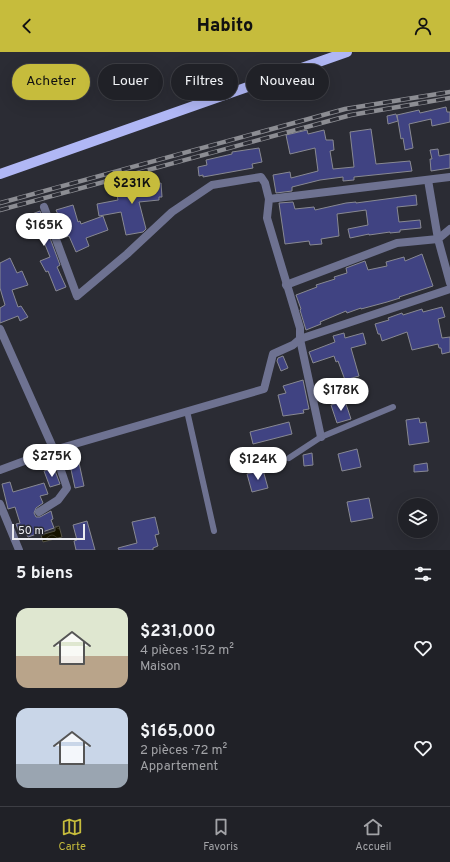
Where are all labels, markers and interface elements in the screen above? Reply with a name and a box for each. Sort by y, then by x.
icon: back [16,15,38,37]
text: Habito [197,15,253,38]
icon: person [412,15,434,37]
chip: Acheter [12,64,90,100]
chip: Louer [98,64,163,100]
chip: Filtres [171,64,238,100]
chip: Nouveau [246,64,329,100]
pin: $231K [104,171,160,205]
text: $231K [113,176,151,192]
pin: $165K [16,213,72,247]
text: $165K [25,218,63,234]
pin: $178K [313,378,369,412]
text: $178K [323,383,359,399]
pin: $275K [24,444,80,478]
pin: $124K [230,447,286,481]
text: $275K [32,449,72,465]
text: $124K [239,452,277,468]
map controls [398,498,438,538]
button: layers [398,498,438,538]
scale bar [12,522,85,541]
text: 50 m [18,524,44,538]
text: 5 biens [16,563,73,585]
icon: filters [412,563,434,585]
text: $231,000 [140,621,216,643]
icon: home [48,624,96,672]
icon: heart [412,637,434,659]
text: 4 pièces · 152 m² [140,643,234,659]
text: Maison [140,659,181,675]
text: $165,000 [140,721,216,743]
icon: home [48,724,96,772]
icon: heart [412,737,434,759]
text: 2 pièces · 72 m² [140,743,227,759]
text: Appartement [140,759,218,775]
tab: Carte [59,816,86,854]
tab: Favoris [203,816,238,854]
tab: Accueil [355,816,391,854]

